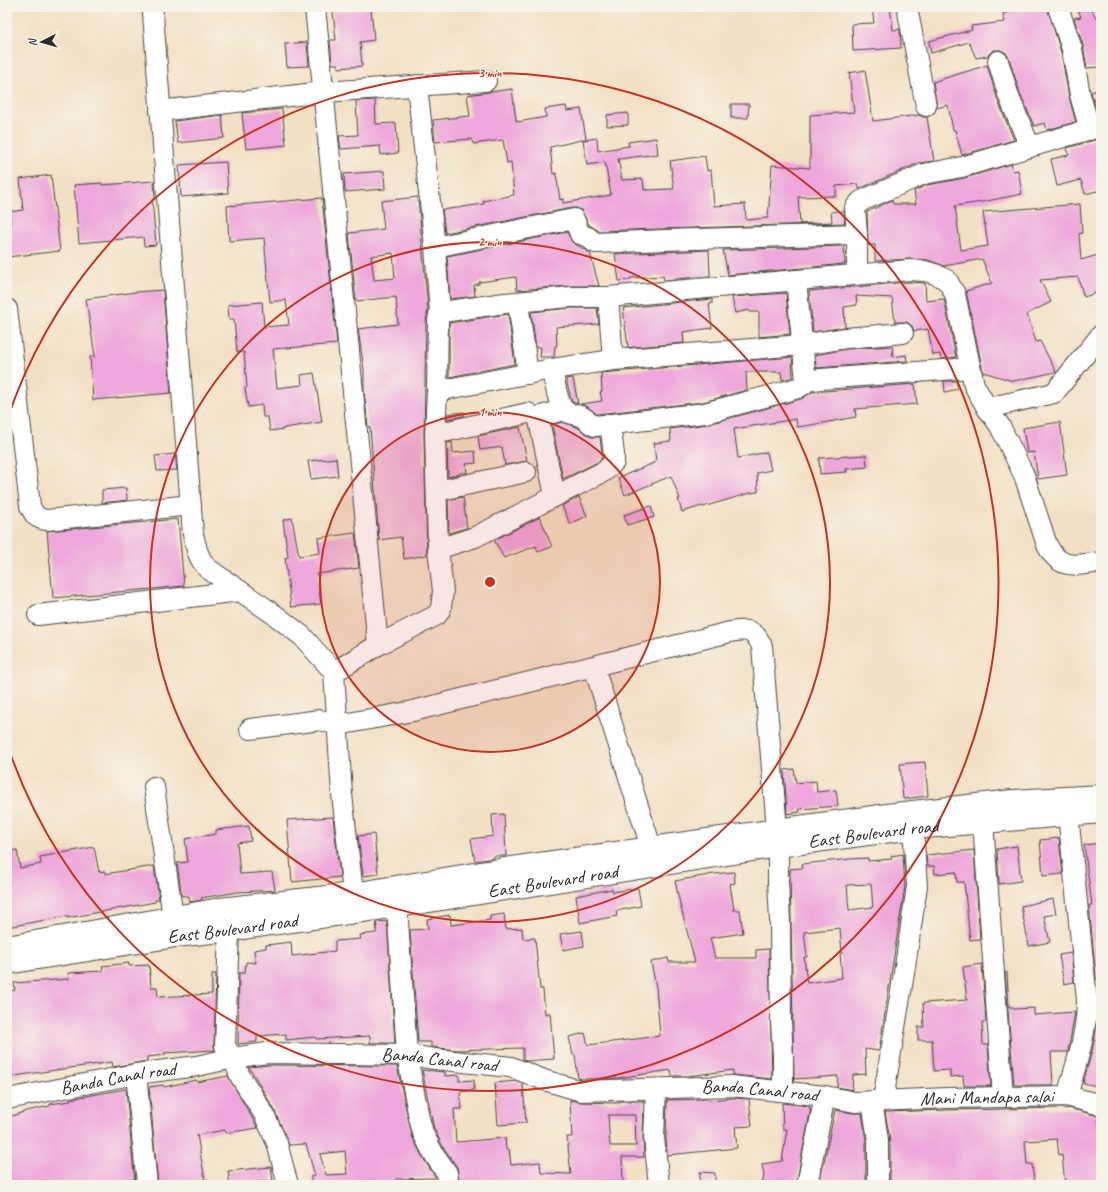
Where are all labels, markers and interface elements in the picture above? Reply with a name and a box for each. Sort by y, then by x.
north arrow [22,22,62,62]
text: N [25,37,39,47]
text: 3 min [479,65,502,81]
text: 2 min [479,234,502,250]
text: 1 min [479,404,502,420]
centre of rings [483,575,497,589]
street label: East Boulevard road [807,814,943,854]
street label: East Boulevard road [486,859,623,903]
street label: East Boulevard road [166,908,303,949]
street label: Banda Canal road [381,1043,501,1078]
street label: Banda Canal road [58,1057,180,1100]
street label: Banda Canal road [701,1074,822,1107]
street label: Mani Mandapa salai [920,1084,1056,1111]

